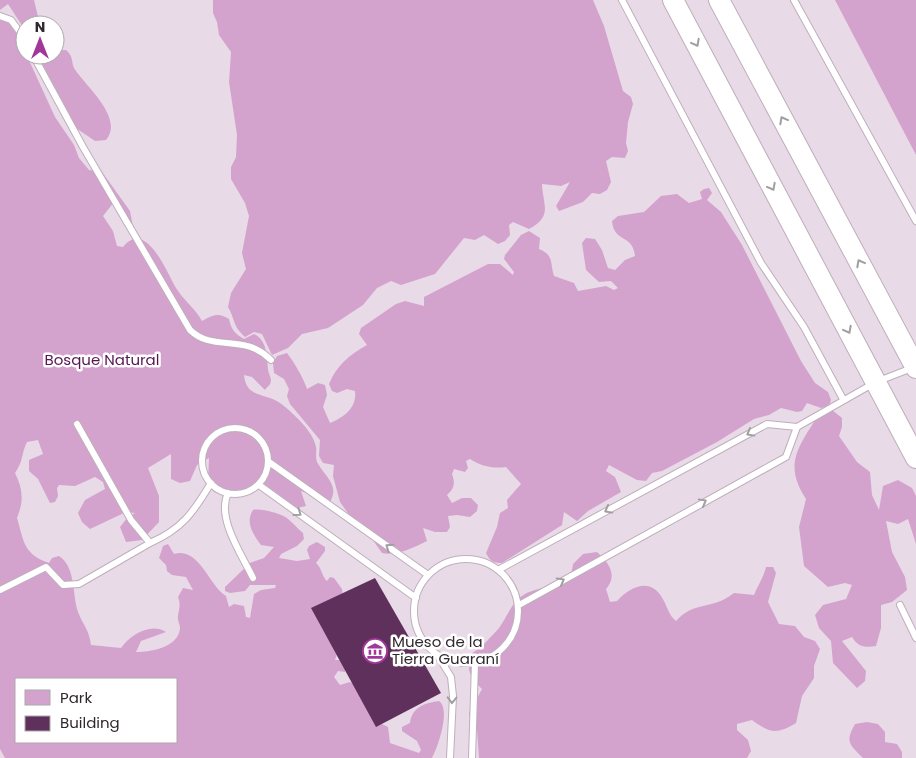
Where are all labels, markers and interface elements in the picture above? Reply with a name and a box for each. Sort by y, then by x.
north arrow [15,15,65,65]
text: N [35,17,45,37]
one-way arrow [690,38,700,47]
one-way arrow [780,116,790,125]
one-way arrow [766,181,776,190]
one-way arrow [856,259,866,268]
one-way arrow [842,325,852,334]
park label: Bosque Natural [45,349,159,370]
one-way arrow [747,426,756,436]
one-way arrow [698,498,707,508]
one-way arrow [604,504,613,514]
one-way arrow [292,507,302,516]
one-way arrow [385,544,394,553]
one-way arrow [556,577,565,587]
place label: Mueso de la Tierra Guaraní [392,631,499,669]
museum icon: Mueso de la Tierra Guaraní [362,638,388,664]
legend [15,678,178,743]
text: Park [60,687,92,708]
one-way arrow [447,697,458,705]
text: Building [60,712,120,733]

